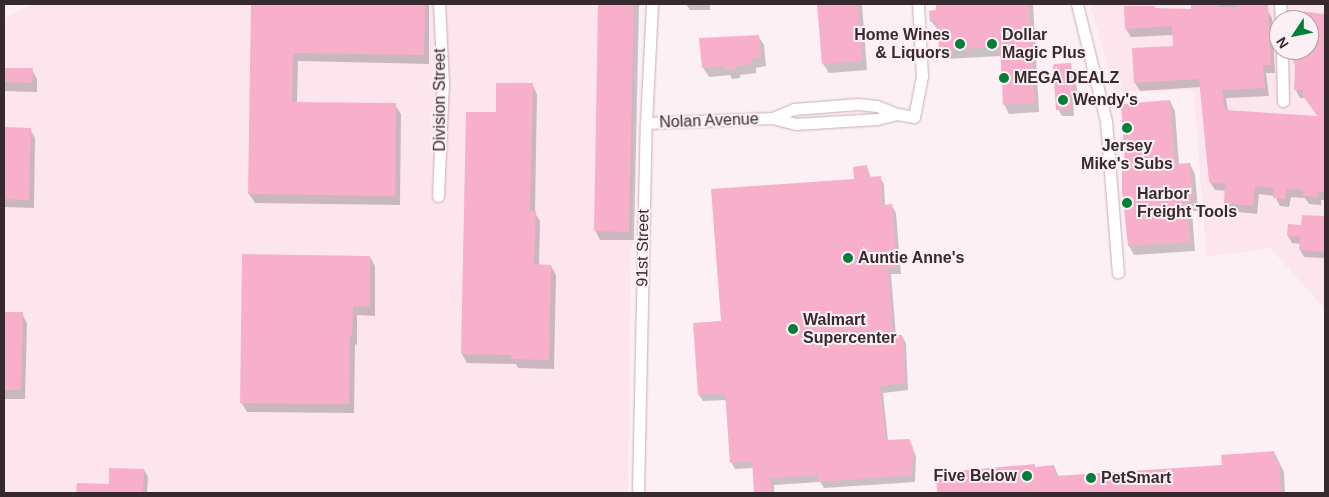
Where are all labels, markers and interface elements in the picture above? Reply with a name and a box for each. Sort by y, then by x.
north arrow [1269,10,1319,60]
place label: Home Wines & Liquors [854,25,950,63]
place label: Dollar Magic Plus [1002,25,1086,63]
text: N [1273,34,1292,51]
marker: Home Wines & Liquors [954,38,966,50]
marker: Dollar Magic Plus [986,38,998,50]
street label: Division Street [430,48,450,152]
place label: MEGA DEALZ [1014,68,1120,88]
marker: MEGA DEALZ [998,72,1010,84]
place label: Wendy's [1073,90,1138,110]
marker: Wendy's [1057,94,1069,106]
street label: Nolan Avenue [659,110,759,132]
marker: Jersey Mike's Subs [1121,122,1133,134]
place label: Jersey Mike's Subs [1081,136,1173,174]
place label: Harbor Freight Tools [1137,184,1237,222]
marker: Harbor Freight Tools [1121,197,1133,209]
street label: 91st Street [633,209,653,287]
place label: Auntie Anne's [858,248,965,268]
marker: Auntie Anne's [842,252,854,264]
place label: Walmart Supercenter [803,310,896,348]
marker: Walmart Supercenter [787,323,799,335]
place label: Five Below [933,466,1017,486]
place label: PetSmart [1101,468,1171,488]
marker: Five Below [1021,470,1033,482]
marker: PetSmart [1085,472,1097,484]

